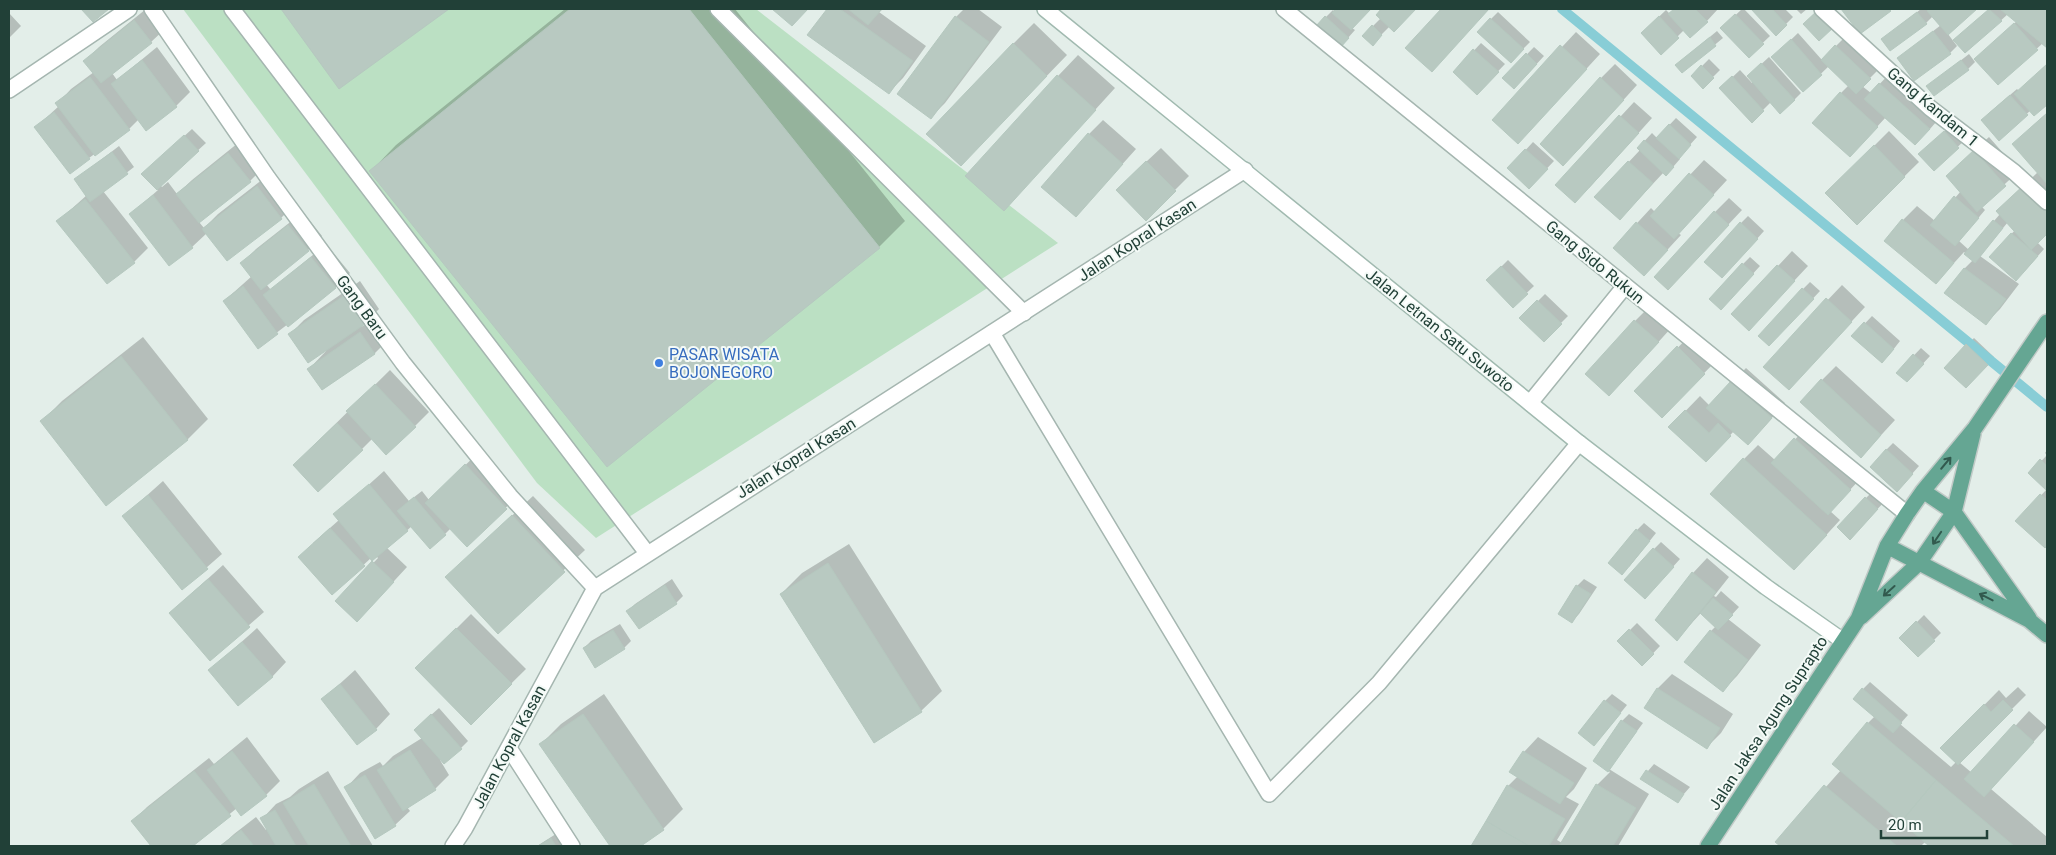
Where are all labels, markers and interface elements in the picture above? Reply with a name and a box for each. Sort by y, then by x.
street label: Gang Kandam 1 [1883,63,1983,151]
street label: Jalan Kopral Kasan [1074,195,1200,285]
street label: Gang Sido Rukun [1542,216,1648,308]
street label: Jalan Letnan Satu Suwoto [1362,264,1518,396]
street label: Gang Baru [332,271,392,343]
place label: PASAR WISATA BOJONEGORO [669,345,780,382]
marker: PASAR WISATA BOJONEGORO [653,357,665,369]
street label: Jalan Kopral Kasan [733,414,859,502]
one-way arrow [1940,457,1951,470]
one-way arrow [1932,531,1942,545]
one-way arrow [1882,585,1895,597]
one-way arrow [1979,592,1994,601]
street label: Jalan Jaksa Agung Suprapto [1705,632,1831,814]
street label: Jalan Kopral Kasan [468,682,550,812]
scale bar [1881,808,1987,840]
text: 20 m [1888,816,1922,834]

